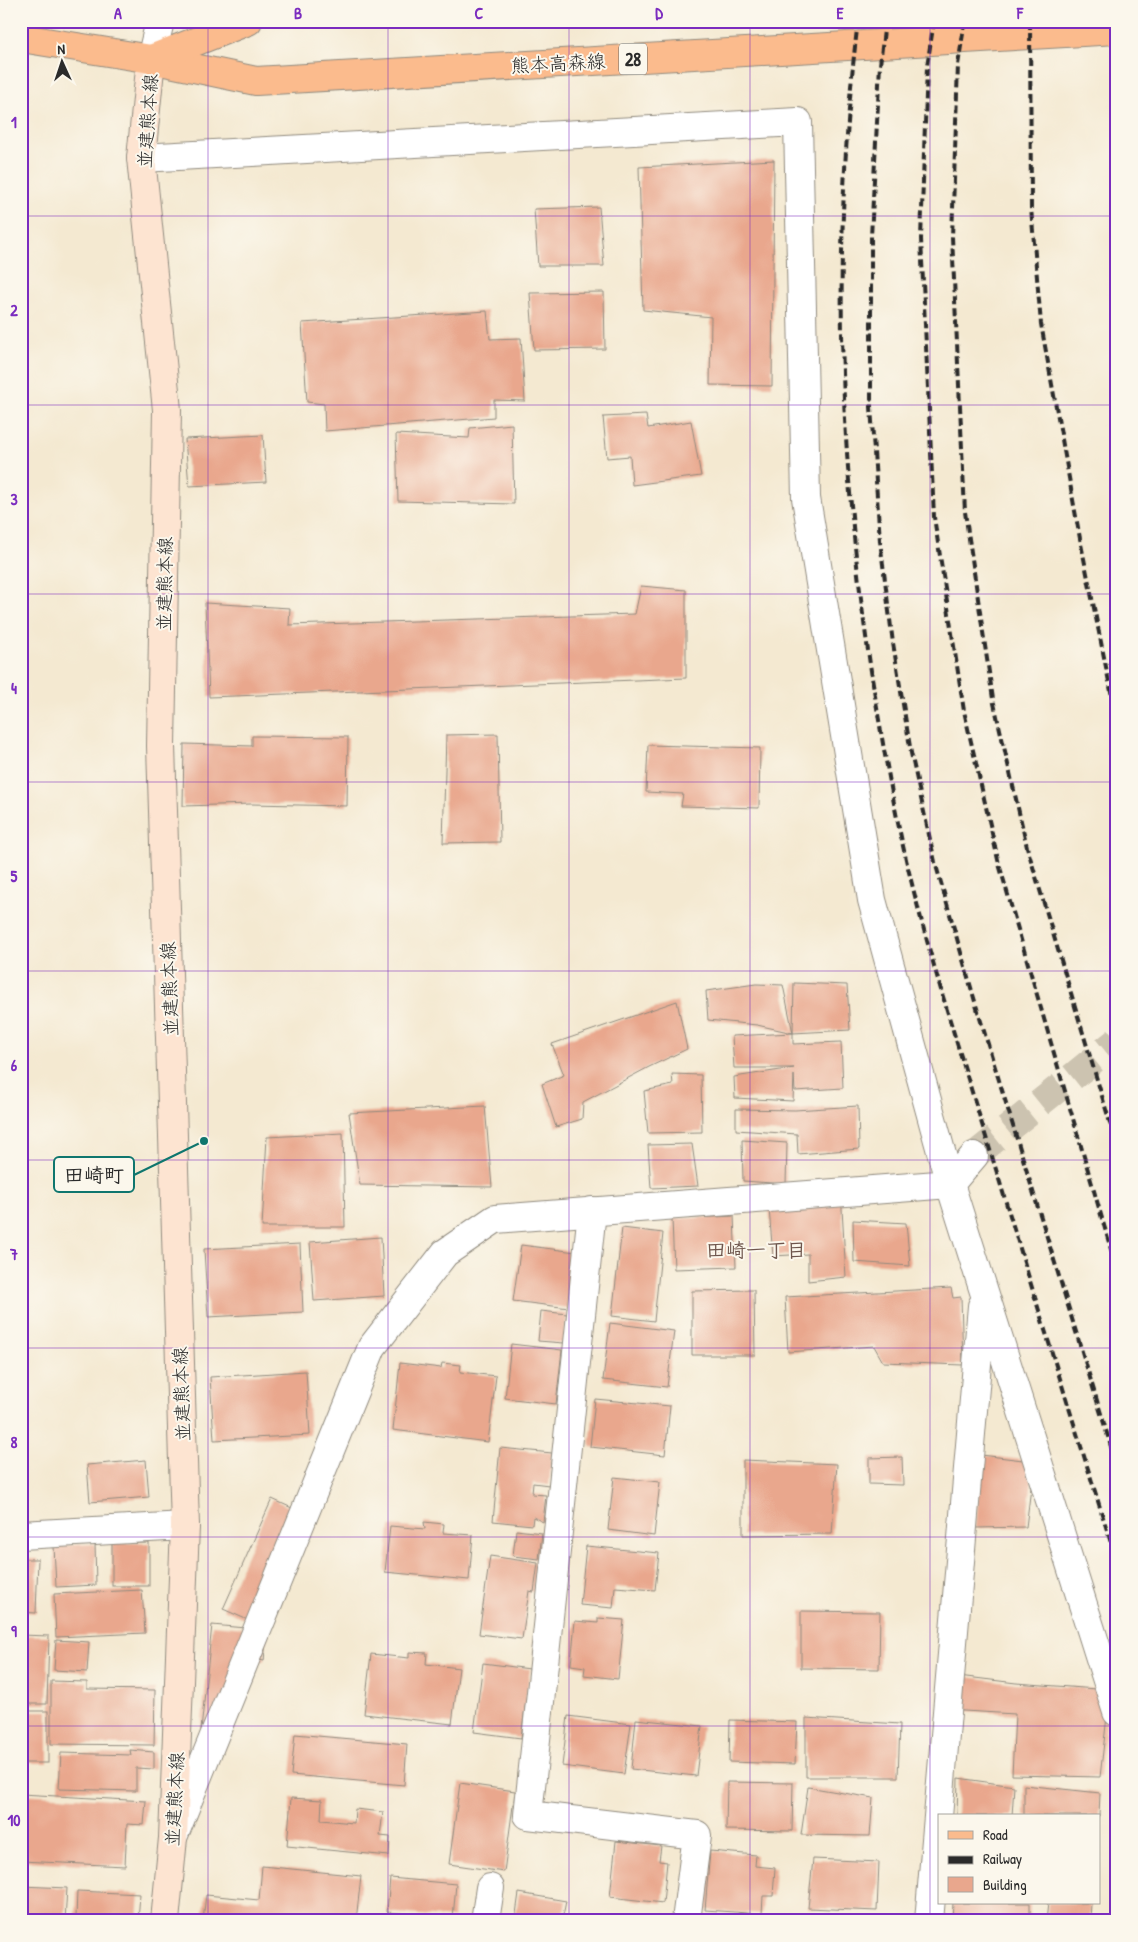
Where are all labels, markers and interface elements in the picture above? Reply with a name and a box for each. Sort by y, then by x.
text: A [114,2,122,24]
text: B [294,2,302,24]
text: C [475,2,484,24]
text: D [655,2,663,24]
text: E [836,2,844,24]
text: F [1016,2,1024,24]
north arrow [38,38,88,88]
text: N [57,39,66,58]
road number: 28 [619,44,647,74]
street label: 熊本高森線 [510,48,606,78]
street label: 並建熊本線 [131,73,163,169]
text: 1 [11,111,17,133]
text: 2 [10,299,18,321]
text: 3 [10,488,18,510]
street label: 並建熊本線 [150,536,178,632]
text: 4 [11,677,17,699]
text: 5 [11,865,18,887]
street label: 並建熊本線 [154,941,184,1037]
text: 6 [11,1054,18,1076]
callout: 田崎町 [54,1157,134,1192]
text: 田崎町 [64,1161,124,1188]
district label: 田崎一丁目 [706,1236,806,1263]
text: 7 [9,1243,18,1265]
street label: 並建熊本線 [166,1346,196,1442]
text: 8 [11,1431,18,1453]
text: 9 [11,1620,17,1642]
street label: 並建熊本線 [159,1751,189,1847]
text: 10 [8,1809,20,1831]
legend [938,1814,1100,1904]
text: Road [983,1824,1008,1845]
text: Railway [983,1848,1022,1869]
text: Building [983,1874,1027,1895]

